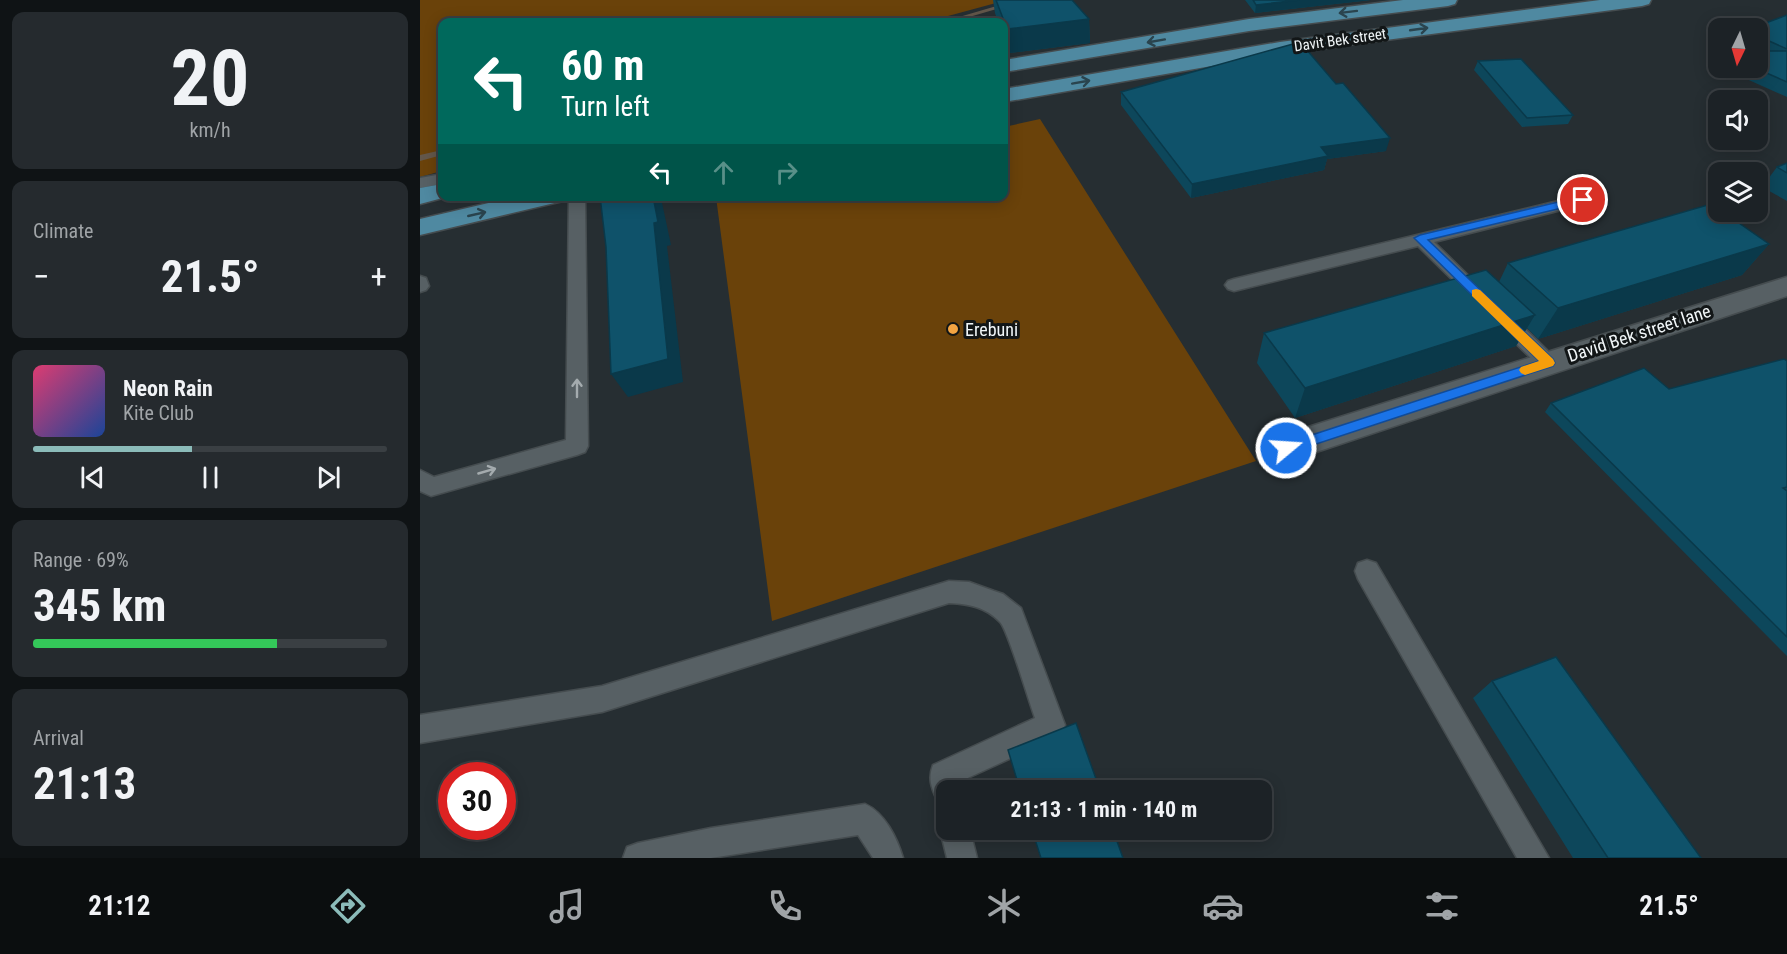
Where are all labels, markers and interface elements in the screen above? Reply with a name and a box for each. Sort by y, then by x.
one-way arrow [1339,7,1359,18]
north arrow [1708,18,1768,78]
map controls [1708,18,1768,222]
one-way arrow [1409,24,1429,35]
street label: Davit Bek street [1293,25,1387,55]
text: 20 [171,33,249,124]
one-way arrow [1146,35,1166,46]
text: 60 m [561,41,644,90]
icon: left [462,42,540,120]
one-way arrow [1071,76,1091,87]
button: sound [1708,90,1768,150]
text: Turn left [561,91,650,123]
text: km/h [189,118,231,142]
icon: left [644,156,677,189]
icon: ahead [707,156,740,189]
icon: right [770,156,803,189]
button: layers [1708,162,1768,222]
pin [1557,174,1608,225]
icon: arrive [1566,183,1599,216]
one-way arrow [467,208,486,220]
text: Climate [33,219,93,243]
text: 21.5° [161,250,259,303]
text: − [33,257,50,296]
text: + [371,257,387,296]
street label: David Bek street lane [1565,300,1713,366]
place label: Erebuni [965,319,1018,340]
marker: Erebuni [946,322,960,336]
text: Neon Rain [123,376,213,401]
one-way arrow [571,378,583,398]
text: Kite Club [123,401,194,425]
position arrow [1254,416,1318,480]
icon: previous [76,461,109,494]
icon: pause [194,461,227,494]
icon: next [312,461,345,494]
one-way arrow [477,465,496,477]
text: Range · 69% [33,548,129,572]
text: 345 km [33,579,166,632]
text: Arrival [33,726,84,750]
text: 21:13 [33,757,136,810]
speed limit sign: 30 [438,762,516,840]
text: 21:13 · 1 min · 140 m [1011,797,1197,822]
icon: directions [327,885,369,927]
icon: music [546,885,588,927]
icon: phone [764,885,806,927]
icon: climate [983,885,1025,927]
icon: car [1202,885,1244,927]
icon: filters [1421,885,1463,927]
text: 21:12 [88,890,150,922]
text: 21.5° [1639,890,1699,922]

